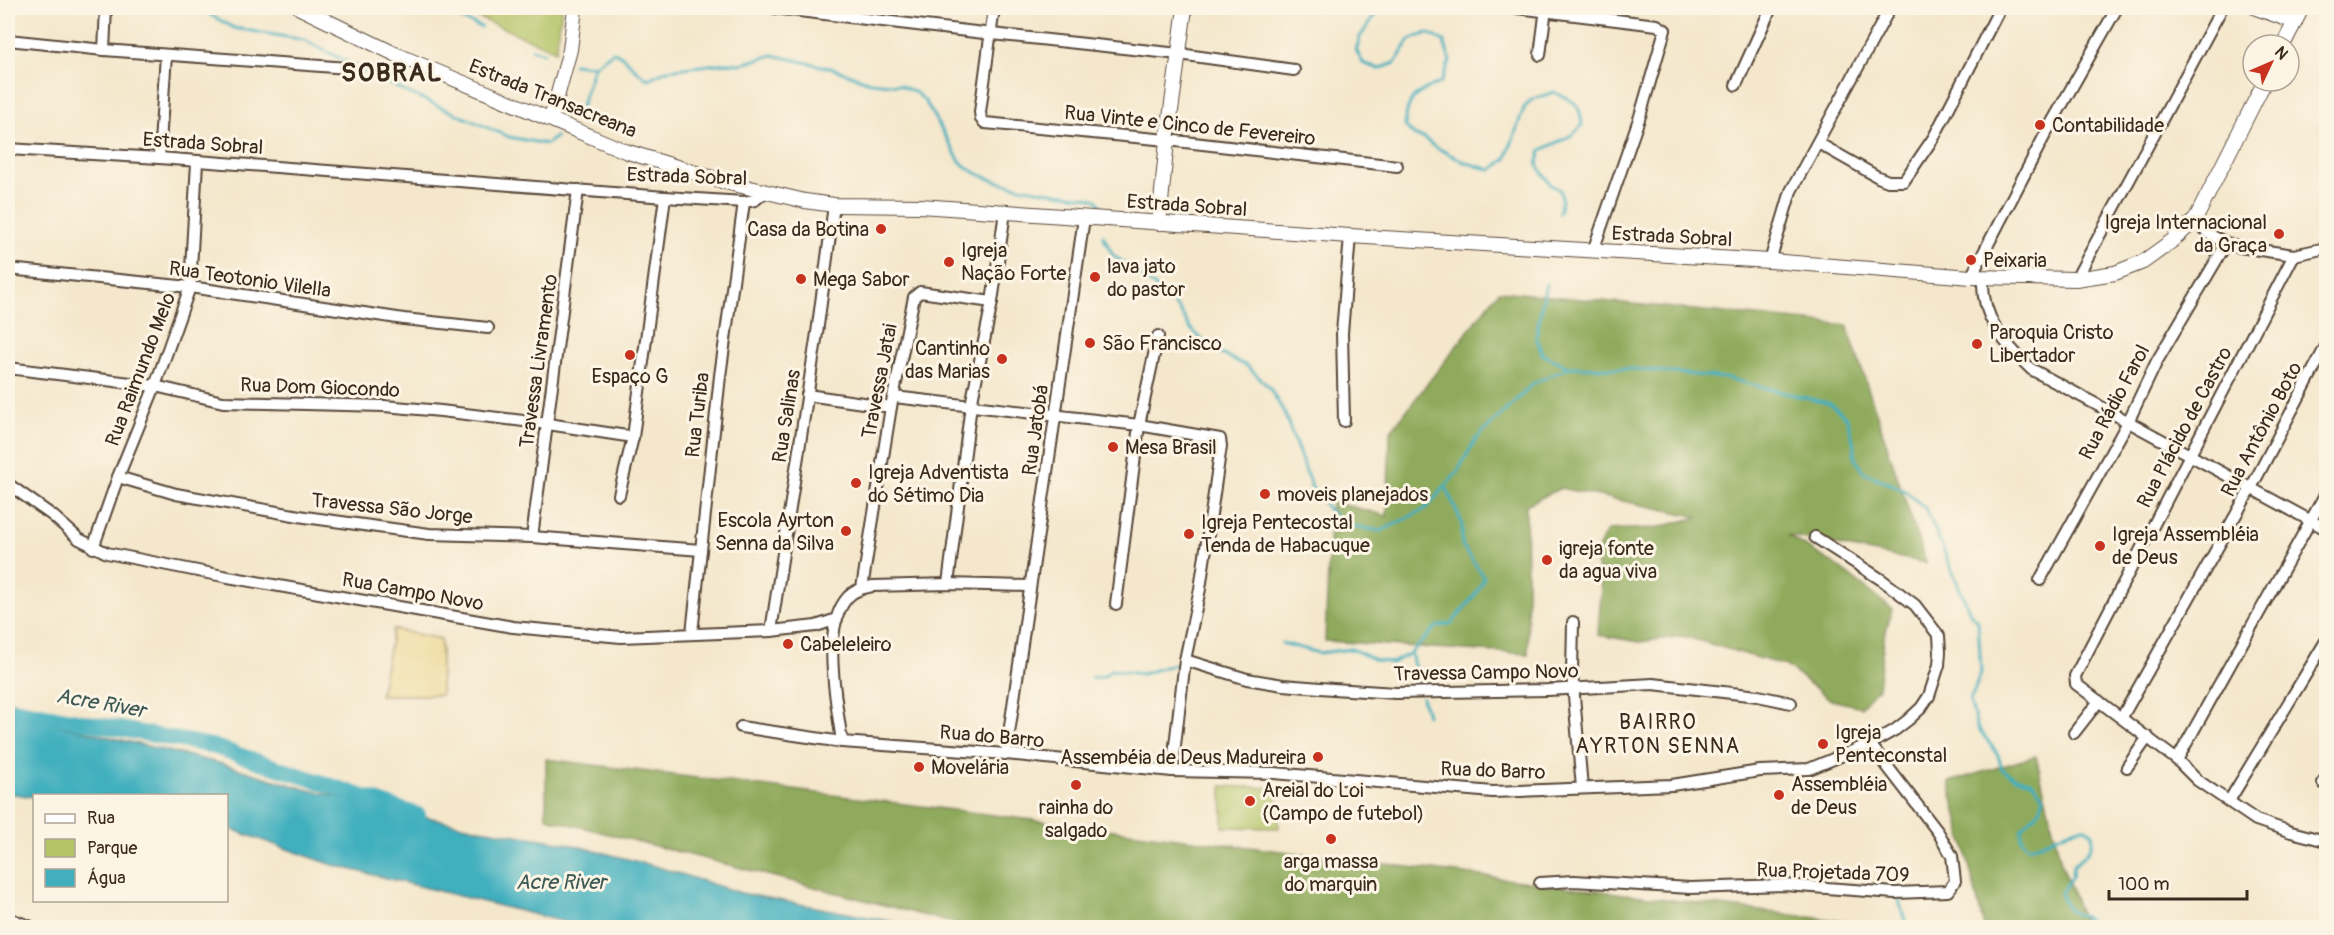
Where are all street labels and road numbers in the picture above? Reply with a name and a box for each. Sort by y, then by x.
street label: Estrada Transacreana [465,53,640,144]
street label: Rua Vinte e Cinco de Fevereiro [1063,100,1317,151]
street label: Estrada Sobral [142,127,264,160]
street label: Estrada Sobral [626,162,748,191]
street label: Estrada Sobral [1126,189,1248,222]
street label: Estrada Sobral [1611,221,1733,252]
street label: Rua Teotonio Vilella [167,256,333,303]
street label: Travessa Livramento [514,272,563,450]
street label: Rua Raimundo Melo [100,289,181,450]
street label: Travessa Jatai [856,322,903,441]
street label: Rua Rádio Farol [2074,340,2155,464]
street label: Rua Plácido de Castro [2131,342,2238,512]
street label: Rua Antônio Boto [2215,357,2308,501]
street label: Rua Salinas [767,368,806,464]
street label: Rua Turiba [680,371,715,459]
street label: Rua Dom Giocondo [240,372,401,403]
street label: Rua Jatobá [1017,383,1054,477]
street label: Travessa São Jorge [310,488,474,529]
street label: Rua Campo Novo [340,567,486,616]
street label: Travessa Campo Novo [1393,658,1579,687]
street label: Rua do Barro [939,719,1046,754]
street label: Rua do Barro [1440,756,1546,785]
street label: Rua Projetada 709 [1756,857,1910,888]

